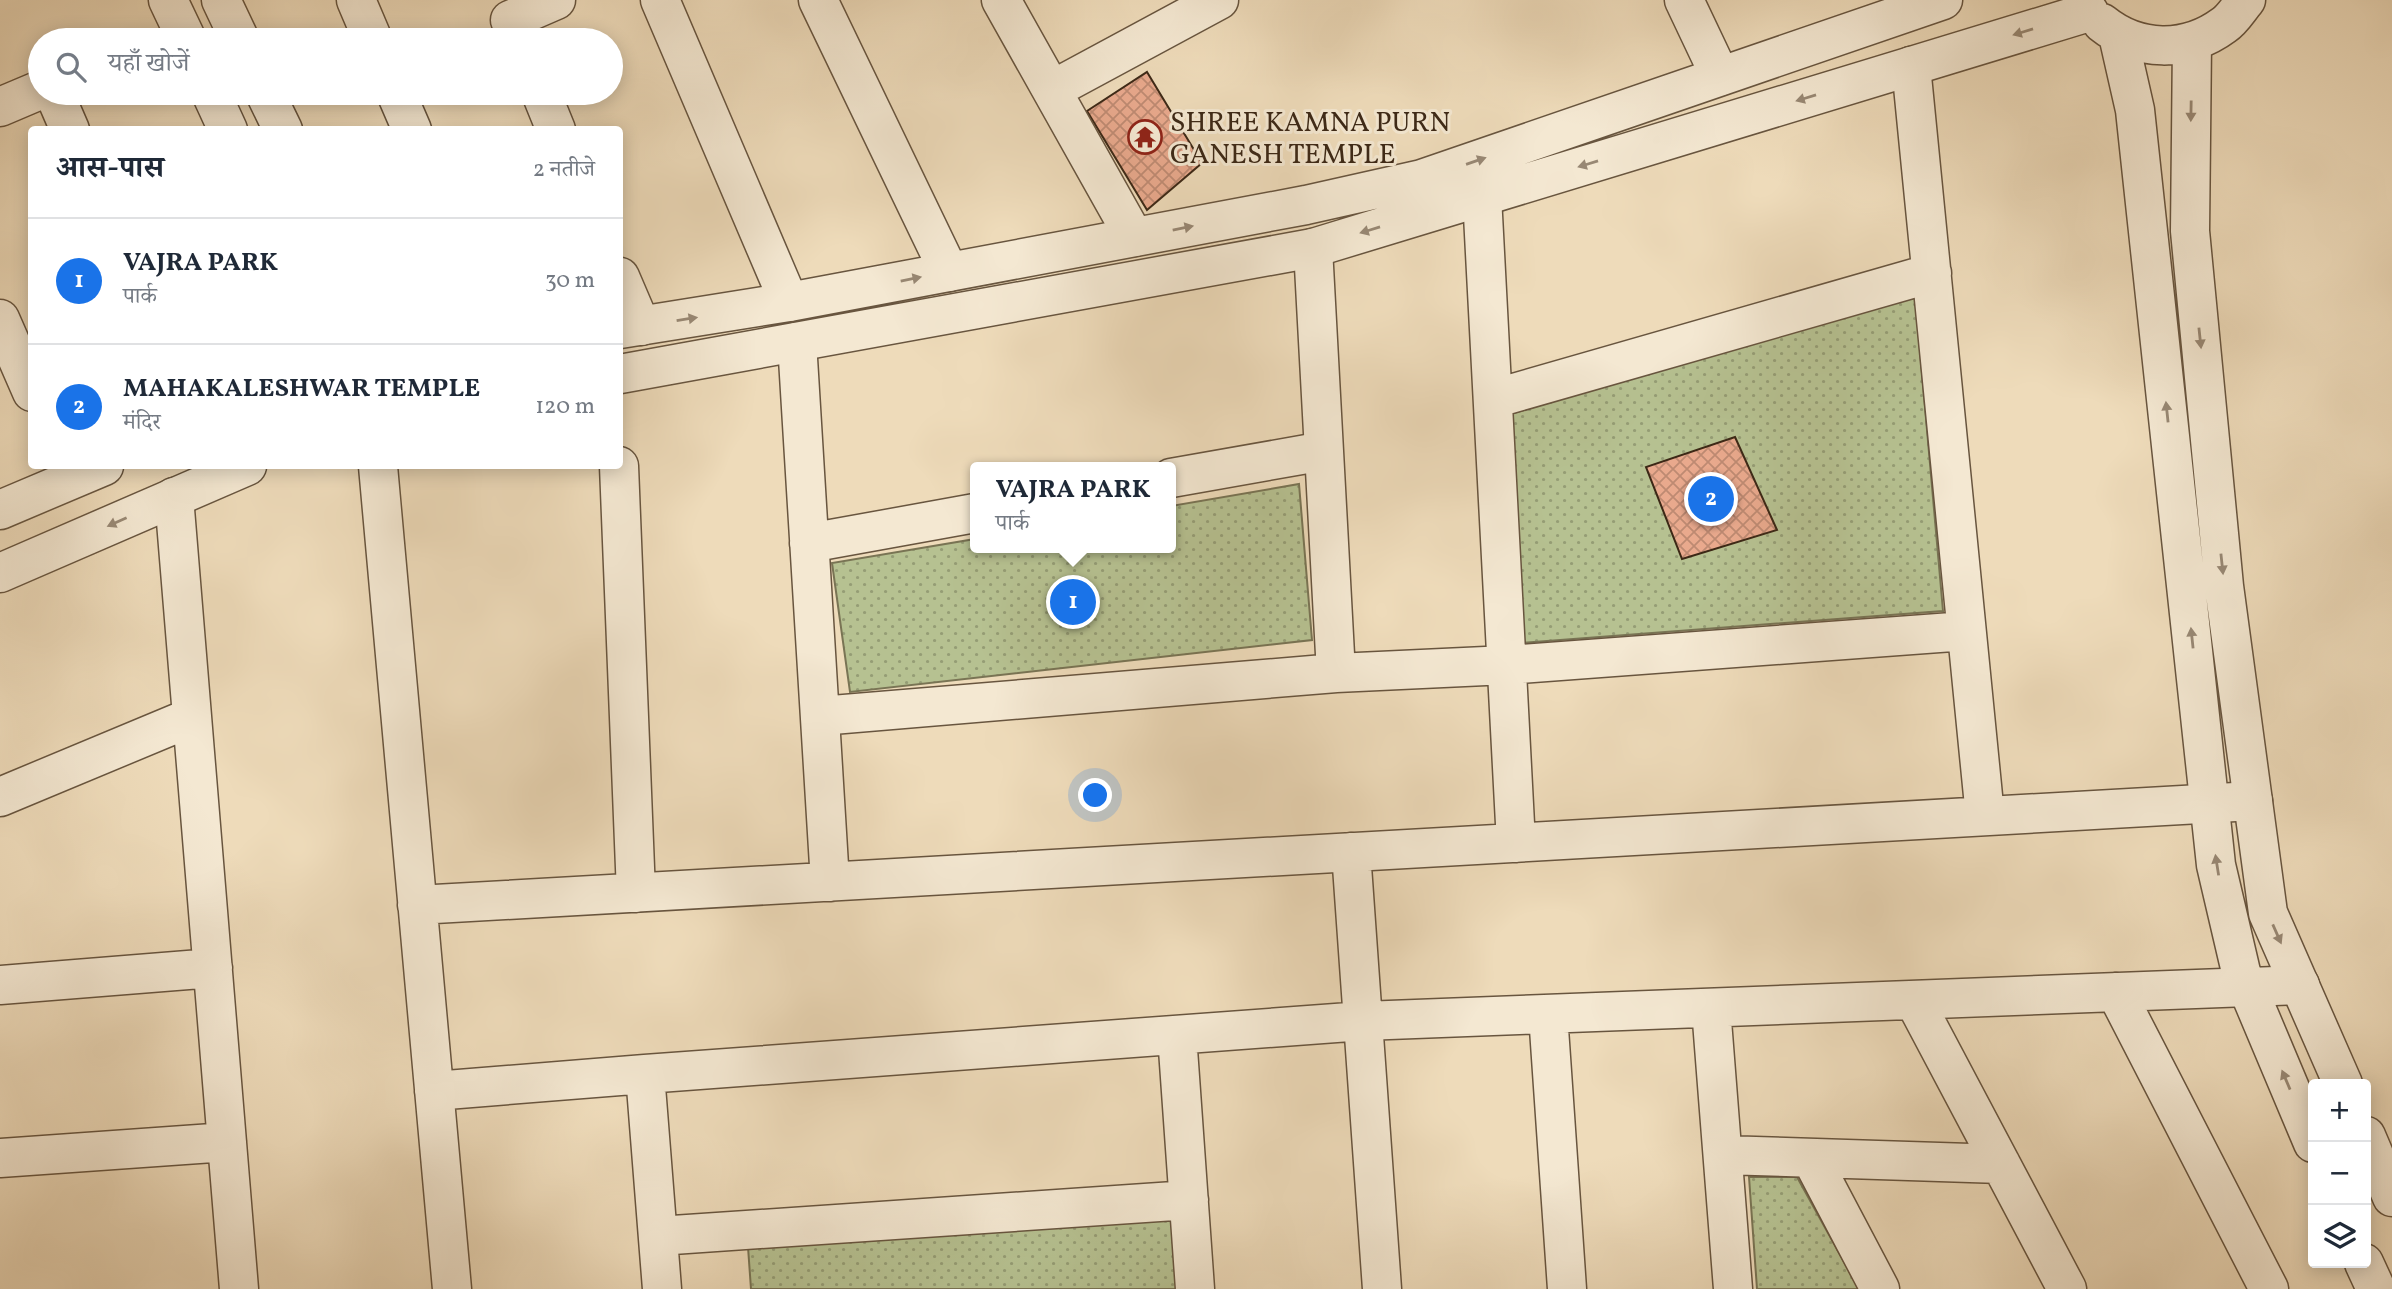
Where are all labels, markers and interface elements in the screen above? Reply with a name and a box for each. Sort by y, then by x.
one-way arrow [2012,27,2033,37]
search box [28,28,623,105]
text: यहाँ खोजें [108,46,189,82]
icon: search [52,48,90,86]
one-way arrow [1795,93,1816,103]
one-way arrow [2186,100,2197,122]
place label: SHREE KAMNA PURN GANESH TEMPLE [1170,104,1450,175]
temple icon: SHREE KAMNA PURN GANESH TEMPLE [1126,118,1164,156]
text: आस-पास [56,148,164,190]
text: 2 नतीजे [533,154,595,186]
one-way arrow [1465,155,1486,166]
one-way arrow [1577,160,1598,170]
one-way arrow [1172,222,1194,233]
one-way arrow [1360,226,1381,236]
text: VAJRA PARK [123,245,278,281]
text: 1 [74,265,84,297]
text: 30 m [545,265,595,297]
one-way arrow [900,273,922,284]
text: पार्क [123,281,157,313]
one-way arrow [676,313,698,324]
one-way arrow [2195,327,2206,349]
text: MAHAKALESHWAR TEMPLE [123,371,480,407]
text: 2 [73,391,85,423]
text: 120 m [535,391,595,423]
one-way arrow [2162,401,2173,423]
text: मंदिर [123,407,161,439]
popup [970,462,1176,553]
text: VAJRA PARK [995,472,1151,508]
pin: 2 [1688,473,1734,525]
text: पार्क [995,508,1029,540]
one-way arrow [106,517,127,528]
one-way arrow [2217,553,2228,575]
pin: 1 [1050,576,1096,628]
one-way arrow [2186,627,2197,649]
your location [1078,778,1112,812]
one-way arrow [2211,853,2222,875]
one-way arrow [2272,923,2283,944]
one-way arrow [2281,1069,2292,1090]
map controls [2308,1079,2371,1268]
button: + [2308,1079,2371,1142]
button: − [2308,1142,2371,1205]
button: layers [2308,1205,2371,1268]

